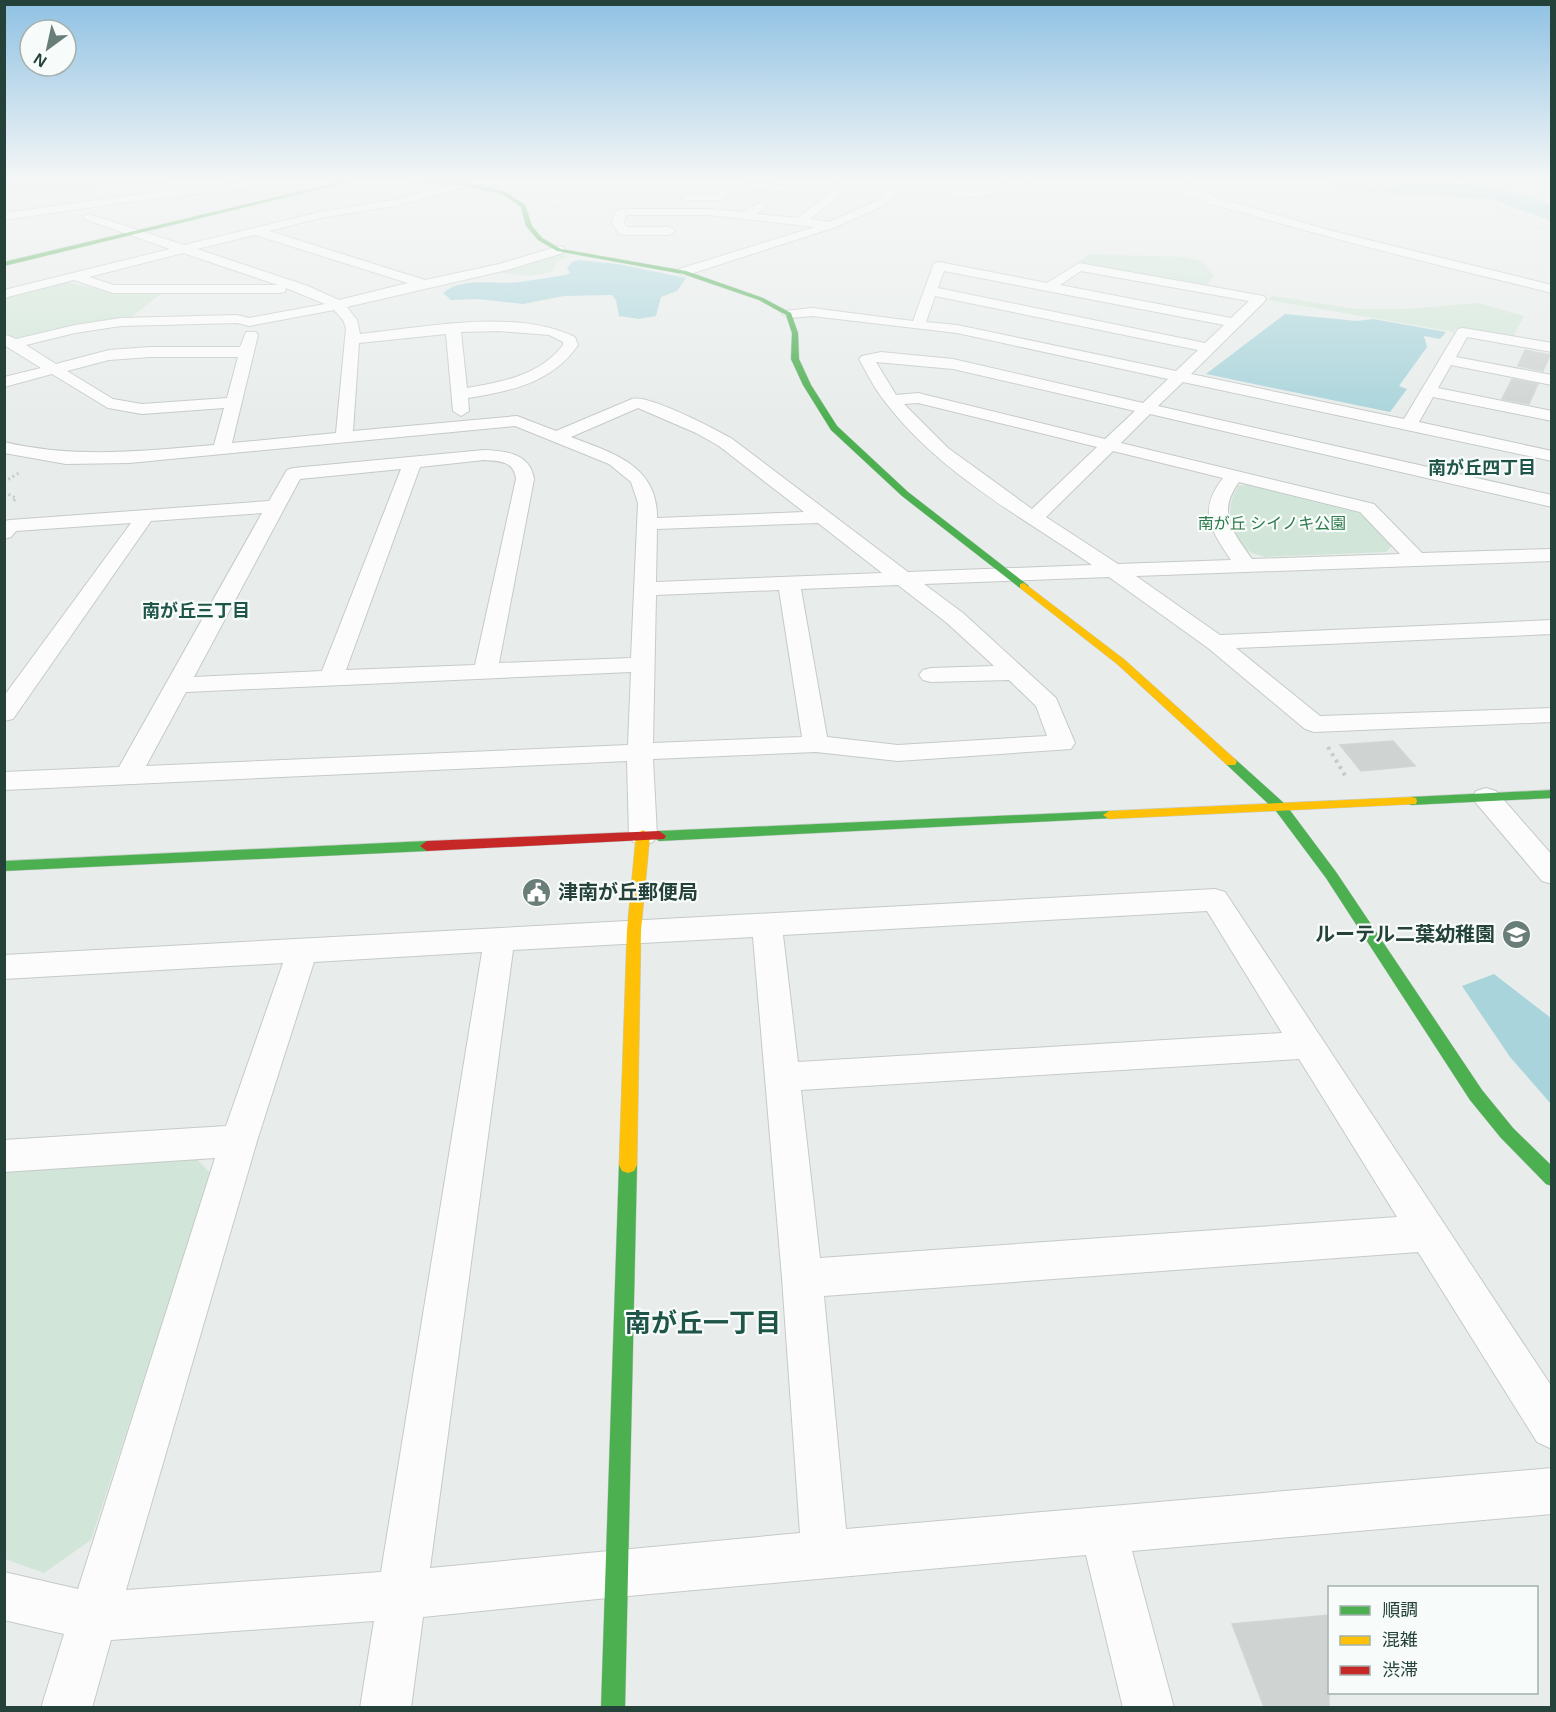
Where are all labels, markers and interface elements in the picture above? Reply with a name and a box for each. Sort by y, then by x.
north arrow [18,18,78,78]
text: N [31,50,50,70]
district label: 南が丘四丁目 [1428,458,1536,478]
park label: 南が丘 シイノキ公園 [1198,515,1346,532]
district label: 南が丘三丁目 [142,601,250,621]
public building icon: 津南が丘郵便局 [521,876,553,908]
place label: 津南が丘郵便局 [558,881,698,903]
school or university icon: ルーテル二葉幼稚園 [1500,918,1532,950]
place label: ルーテル二葉幼稚園 [1315,923,1495,945]
district label: 南が丘一丁目 [625,1308,781,1338]
legend [1328,1586,1538,1694]
text: 順調 [1382,1600,1418,1620]
text: 混雑 [1382,1630,1418,1650]
text: 渋滞 [1382,1660,1418,1680]

